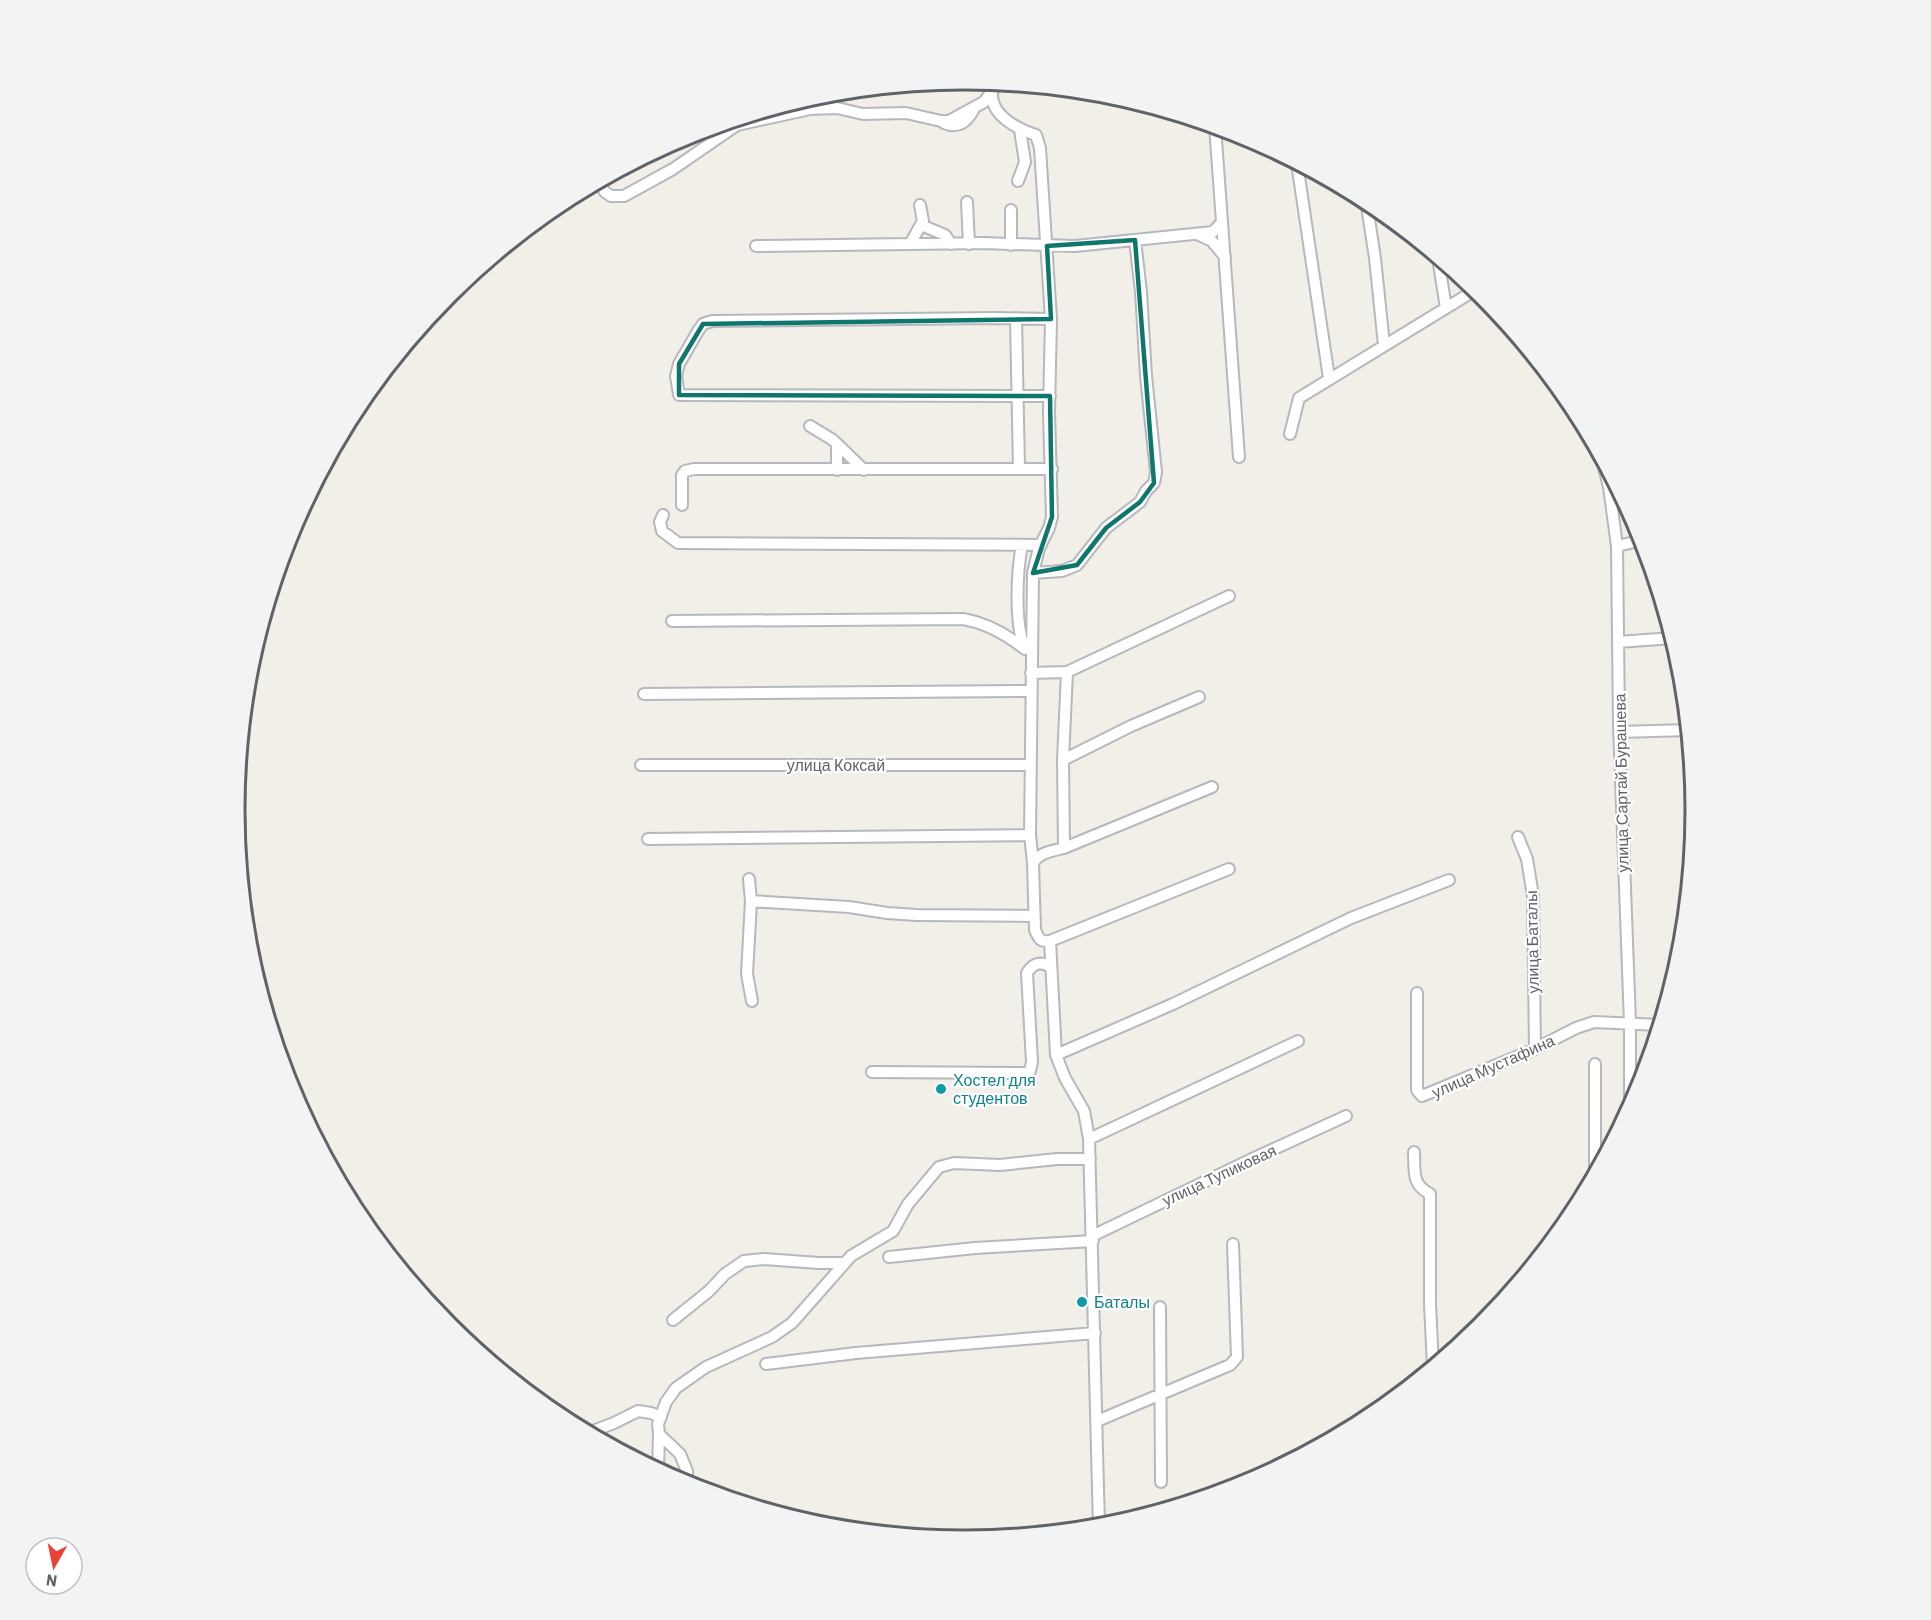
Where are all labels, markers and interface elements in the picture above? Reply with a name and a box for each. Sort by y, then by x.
street label: улица Сартай Бурашева [1609,693,1632,873]
street label: улица Коксай [787,755,885,774]
street label: улица Баталы [1521,890,1542,994]
street label: улица Мустафина [1428,1030,1557,1101]
place label: Хостел для студентов [953,1070,1036,1107]
marker: Хостел для студентов [934,1082,948,1096]
street label: улица Тупиковая [1159,1140,1279,1209]
place label: Баталы [1094,1292,1150,1311]
marker: Баталы [1075,1295,1089,1309]
north arrow [24,1536,84,1596]
text: N [45,1571,58,1592]

